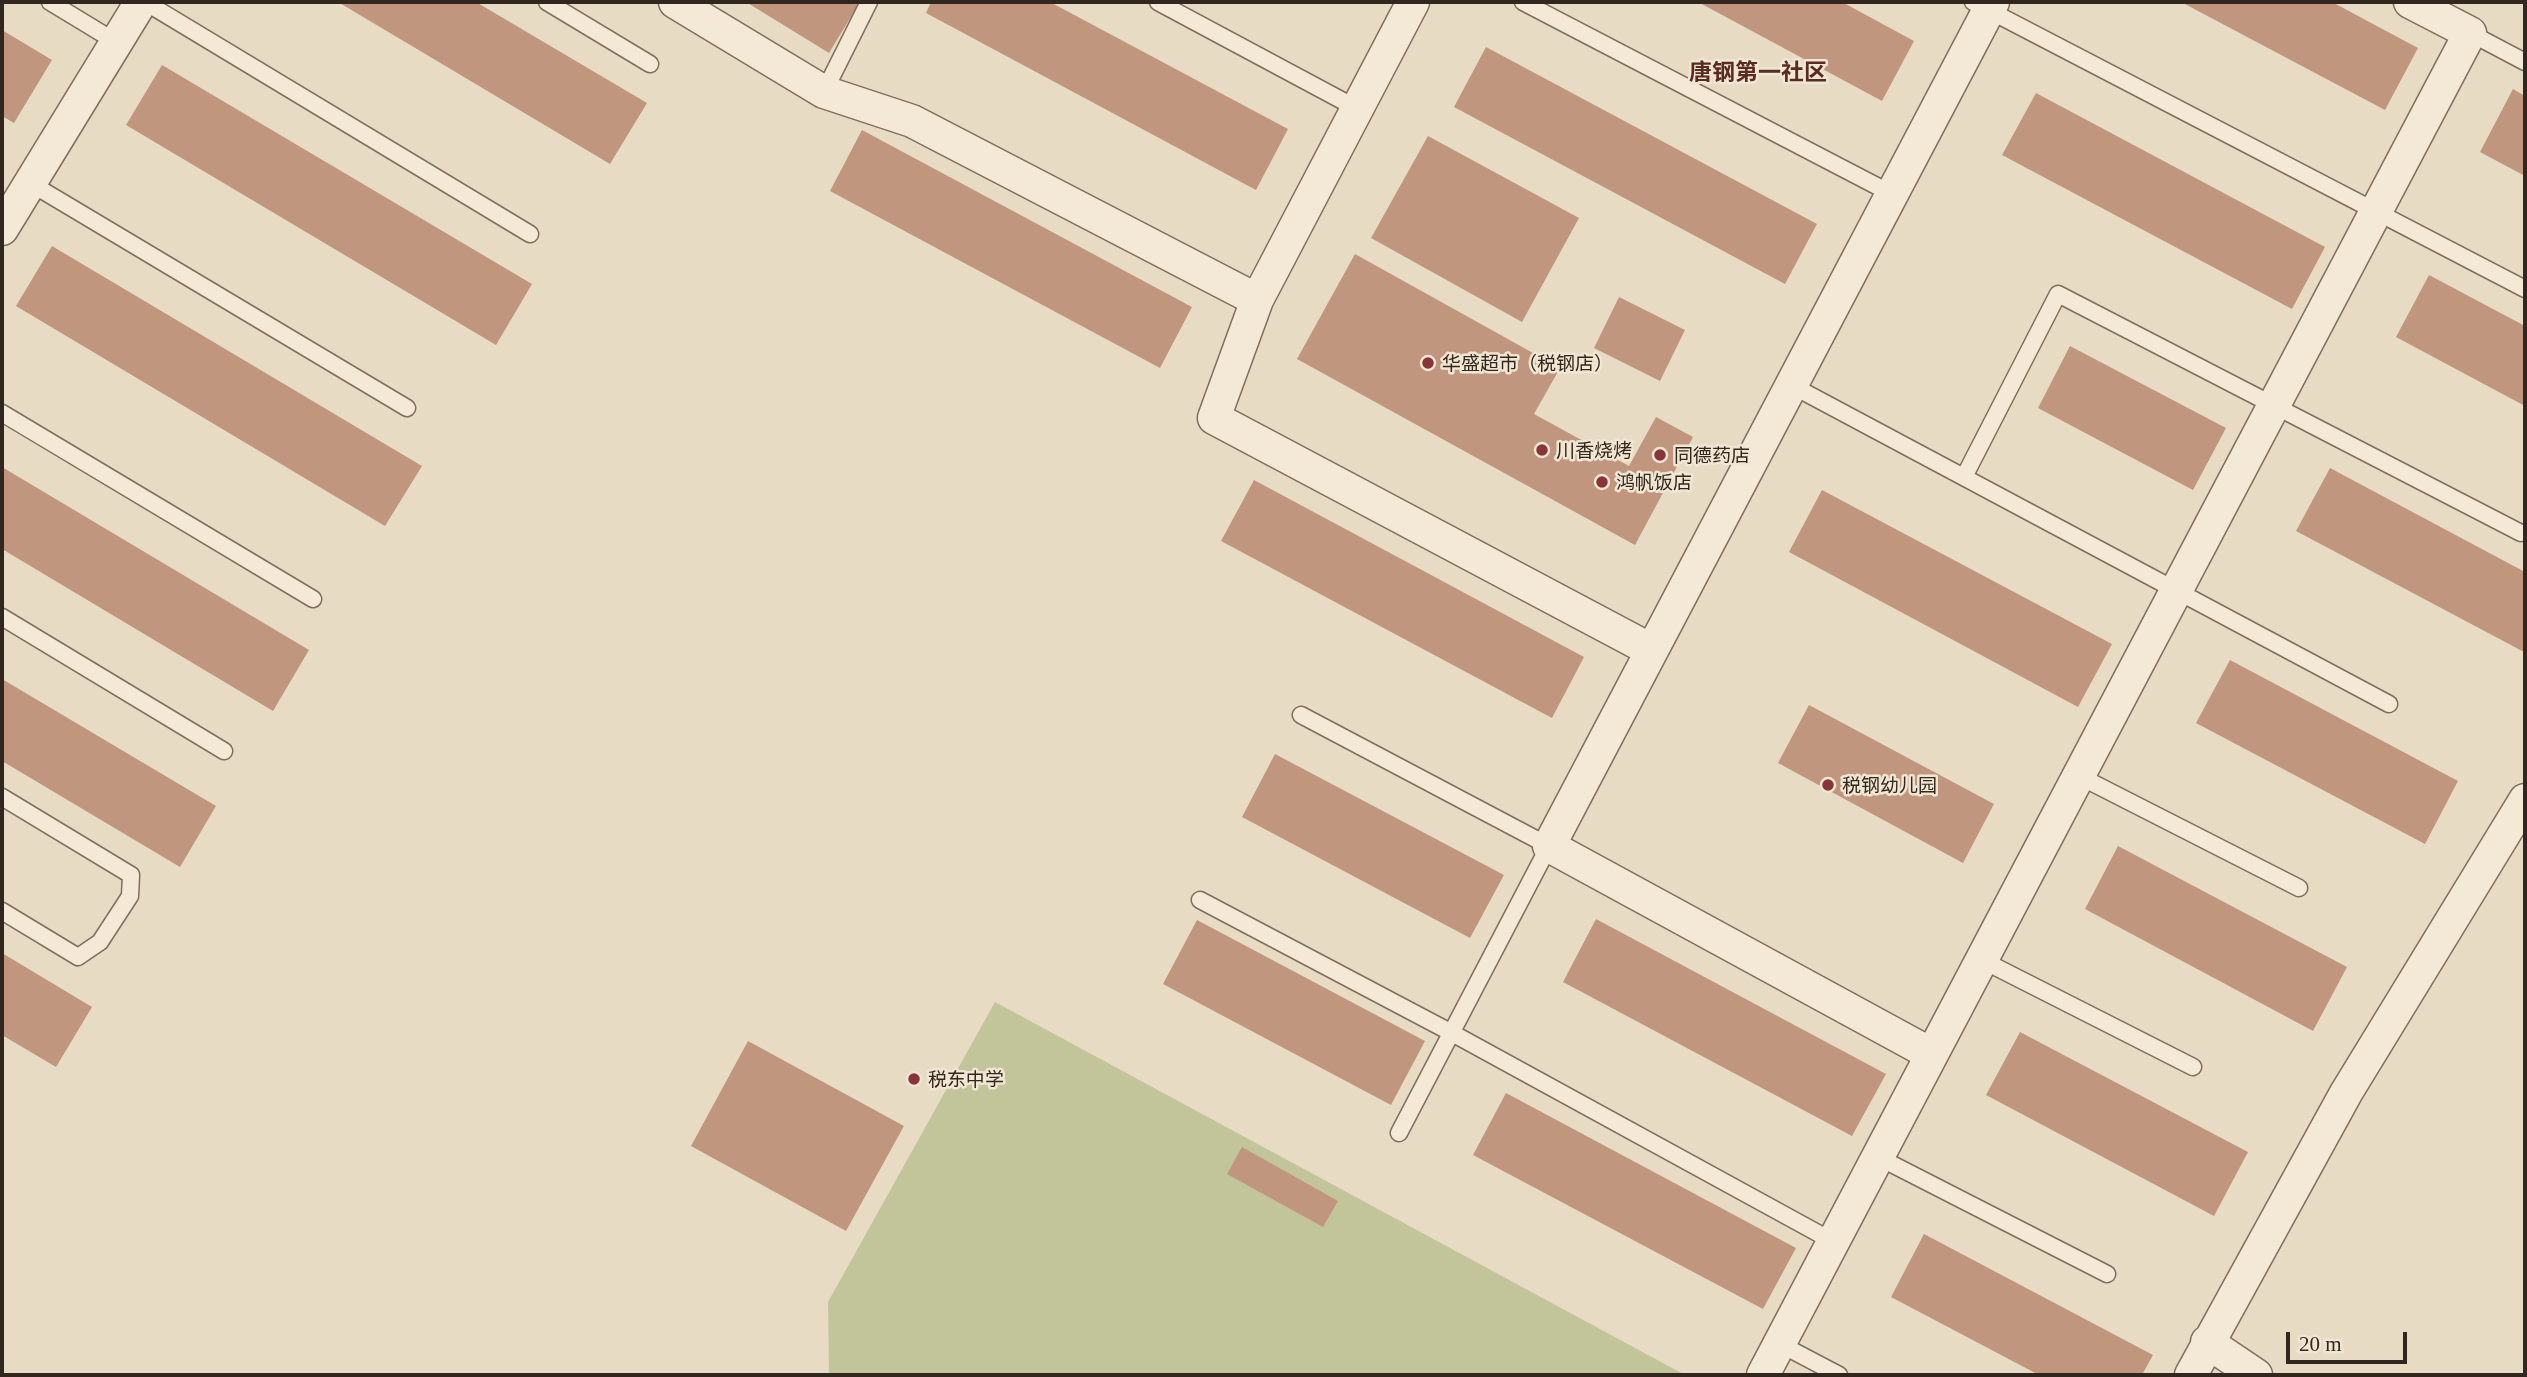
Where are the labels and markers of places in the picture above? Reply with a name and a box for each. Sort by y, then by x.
place label: 华盛超市（税钢店） [1442,352,1613,374]
marker: 华盛超市（税钢店） [1420,355,1436,371]
place label: 川香烧烤 [1556,439,1632,461]
marker: 川香烧烤 [1534,442,1550,458]
place label: 同德药店 [1674,444,1750,466]
marker: 同德药店 [1652,447,1668,463]
place label: 鸿帆饭店 [1616,471,1692,493]
marker: 鸿帆饭店 [1594,474,1610,490]
place label: 税钢幼儿园 [1842,774,1937,796]
marker: 税钢幼儿园 [1820,777,1836,793]
place label: 税东中学 [928,1068,1004,1090]
marker: 税东中学 [906,1071,922,1087]

